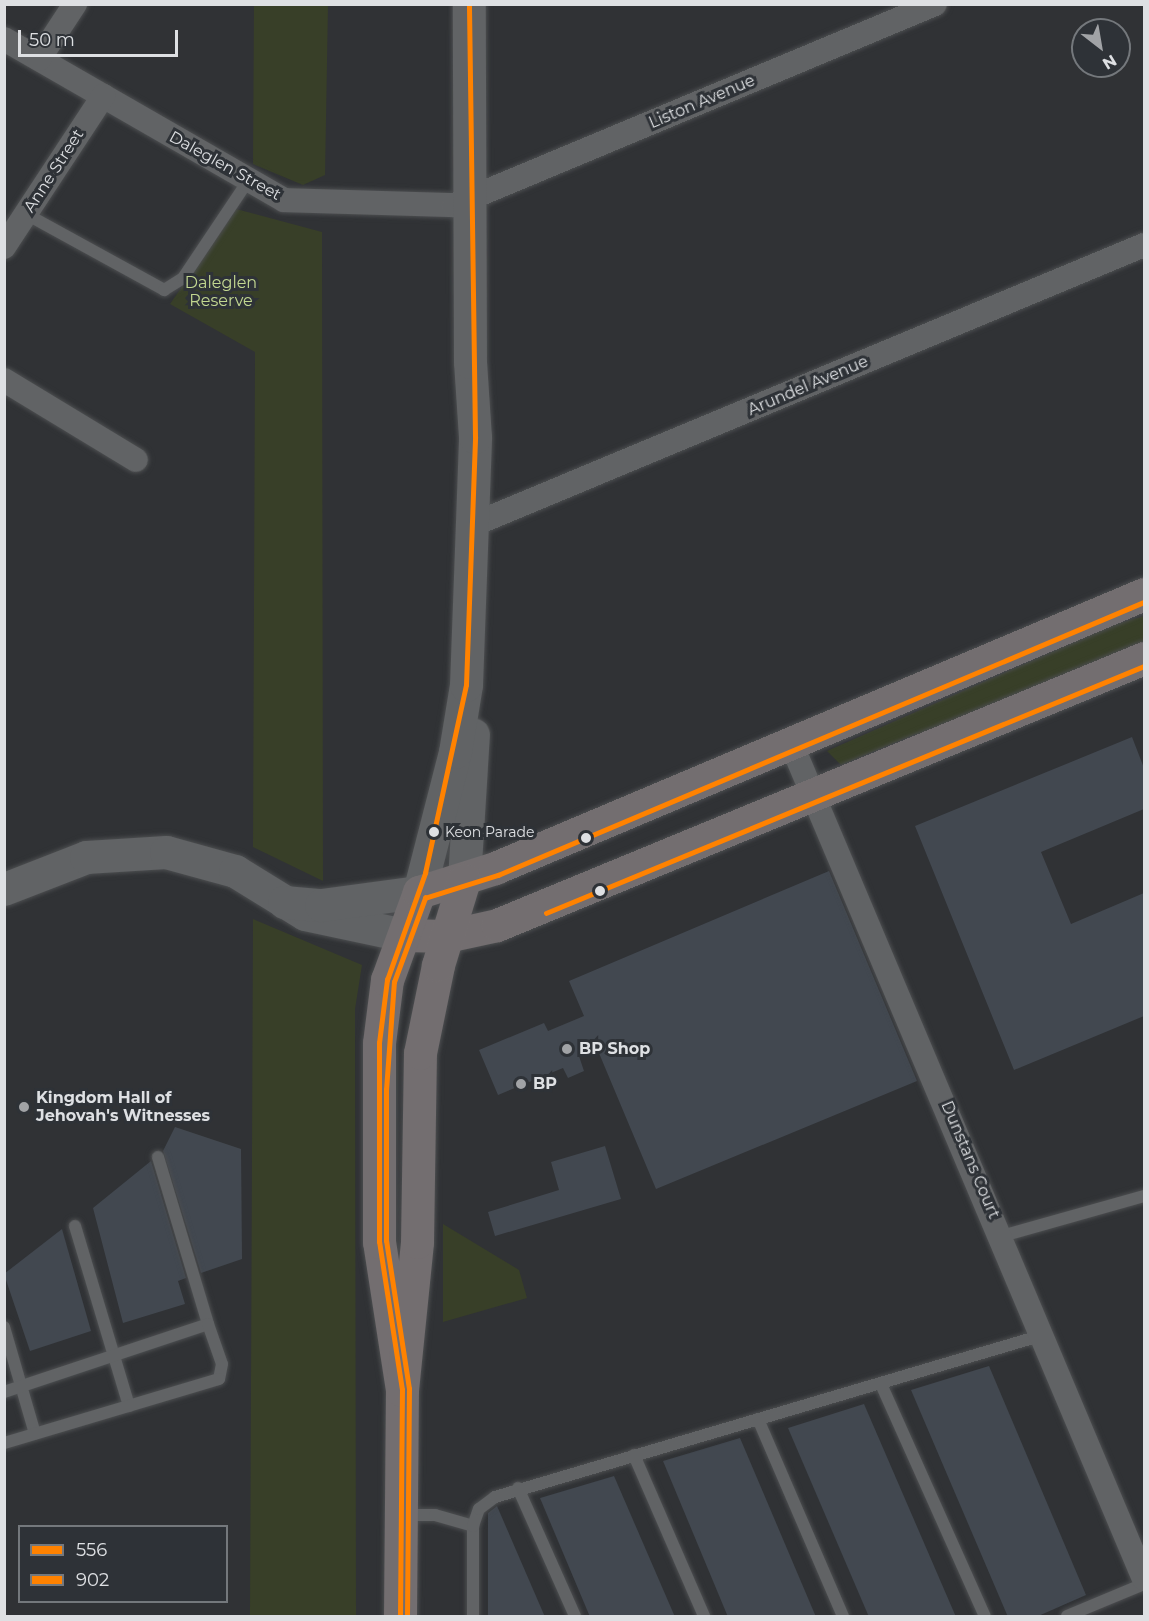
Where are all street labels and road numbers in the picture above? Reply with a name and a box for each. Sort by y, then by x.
street label: Liston Avenue [646,71,758,133]
street label: Anne Street [20,126,88,216]
street label: Daleglen Street [166,127,284,205]
street label: Arundel Avenue [745,352,871,420]
street label: Dunstans Court [937,1098,1003,1222]

